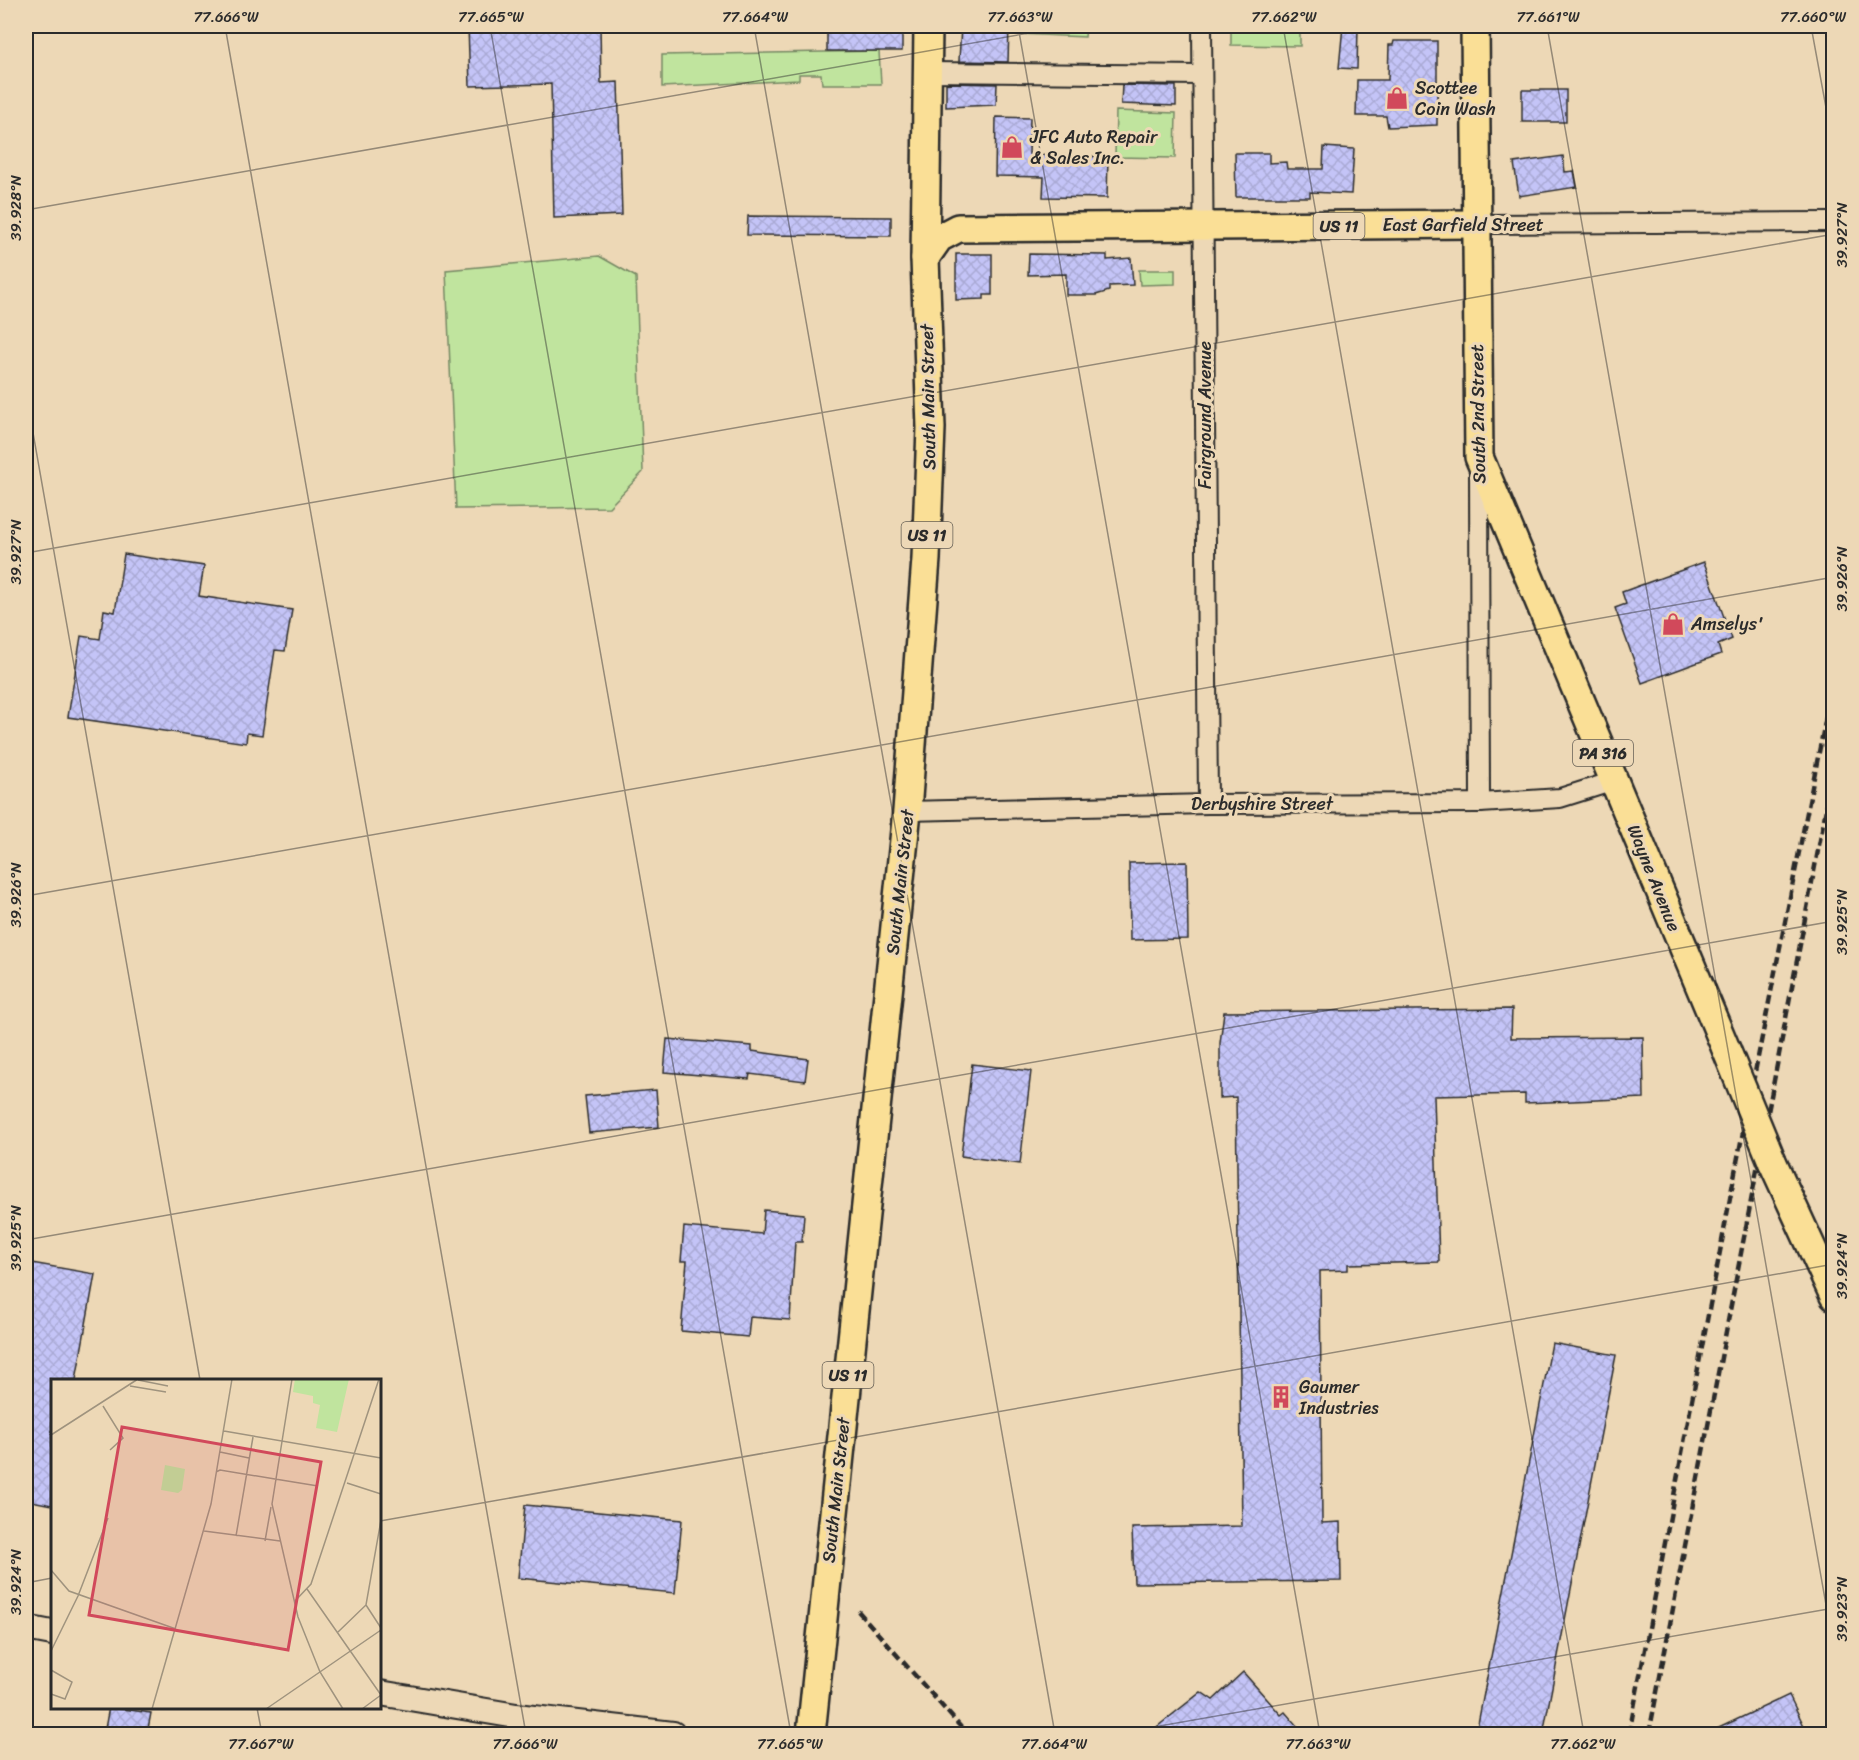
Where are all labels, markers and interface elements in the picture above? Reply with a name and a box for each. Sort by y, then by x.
text: 77.666°W [193,4,259,30]
text: 77.665°W [458,4,524,30]
text: 77.664°W [722,4,788,30]
text: 77.663°W [988,4,1053,30]
text: 77.662°W [1251,4,1317,30]
text: 77.661°W [1516,4,1580,30]
text: 77.660°W [1780,4,1847,30]
place label: Scottee Coin Wash [1415,72,1496,125]
shop icon: Scottee Coin Wash [1384,85,1410,111]
place label: JFC Auto Repair & Sales Inc. [1029,121,1159,174]
shop icon: JFC Auto Repair & Sales Inc. [999,134,1025,160]
text: 39.928°N [3,175,29,241]
text: 39.927°N [1829,202,1855,268]
street label: East Garfield Street [1382,209,1544,241]
road number: US 11 [1314,213,1364,239]
street label: South Main Street [911,323,945,470]
street label: Fairground Avenue [1189,341,1221,489]
street label: South 2nd Street [1461,344,1495,484]
text: 39.927°N [3,519,29,585]
road number: US 11 [902,522,952,548]
text: 39.926°N [1829,546,1855,612]
place label: Amselys' [1690,608,1764,640]
shop icon: Amselys' [1660,611,1686,637]
road number: PA 316 [1573,740,1633,766]
street label: Derbyshire Street [1191,788,1334,820]
street label: South Main Street [876,807,924,956]
street label: Wayne Avenue [1618,819,1690,937]
text: 39.926°N [3,862,29,928]
text: 39.925°N [1829,888,1855,955]
text: 39.925°N [3,1204,29,1271]
text: 39.924°N [1829,1232,1855,1299]
road number: US 11 [822,1362,874,1388]
place label: Gaumer Industries [1298,1371,1379,1424]
inset map [51,1379,381,1709]
building icon: Gaumer Industries [1268,1384,1294,1410]
street label: South Main Street [812,1415,860,1564]
text: 39.924°N [3,1548,29,1615]
text: 39.923°N [1829,1576,1855,1641]
text: 77.667°W [228,1731,294,1757]
text: 77.666°W [492,1731,558,1757]
text: 77.665°W [757,1731,823,1757]
text: 77.664°W [1021,1731,1087,1757]
text: 77.663°W [1286,1731,1351,1757]
text: 77.662°W [1550,1731,1616,1757]

